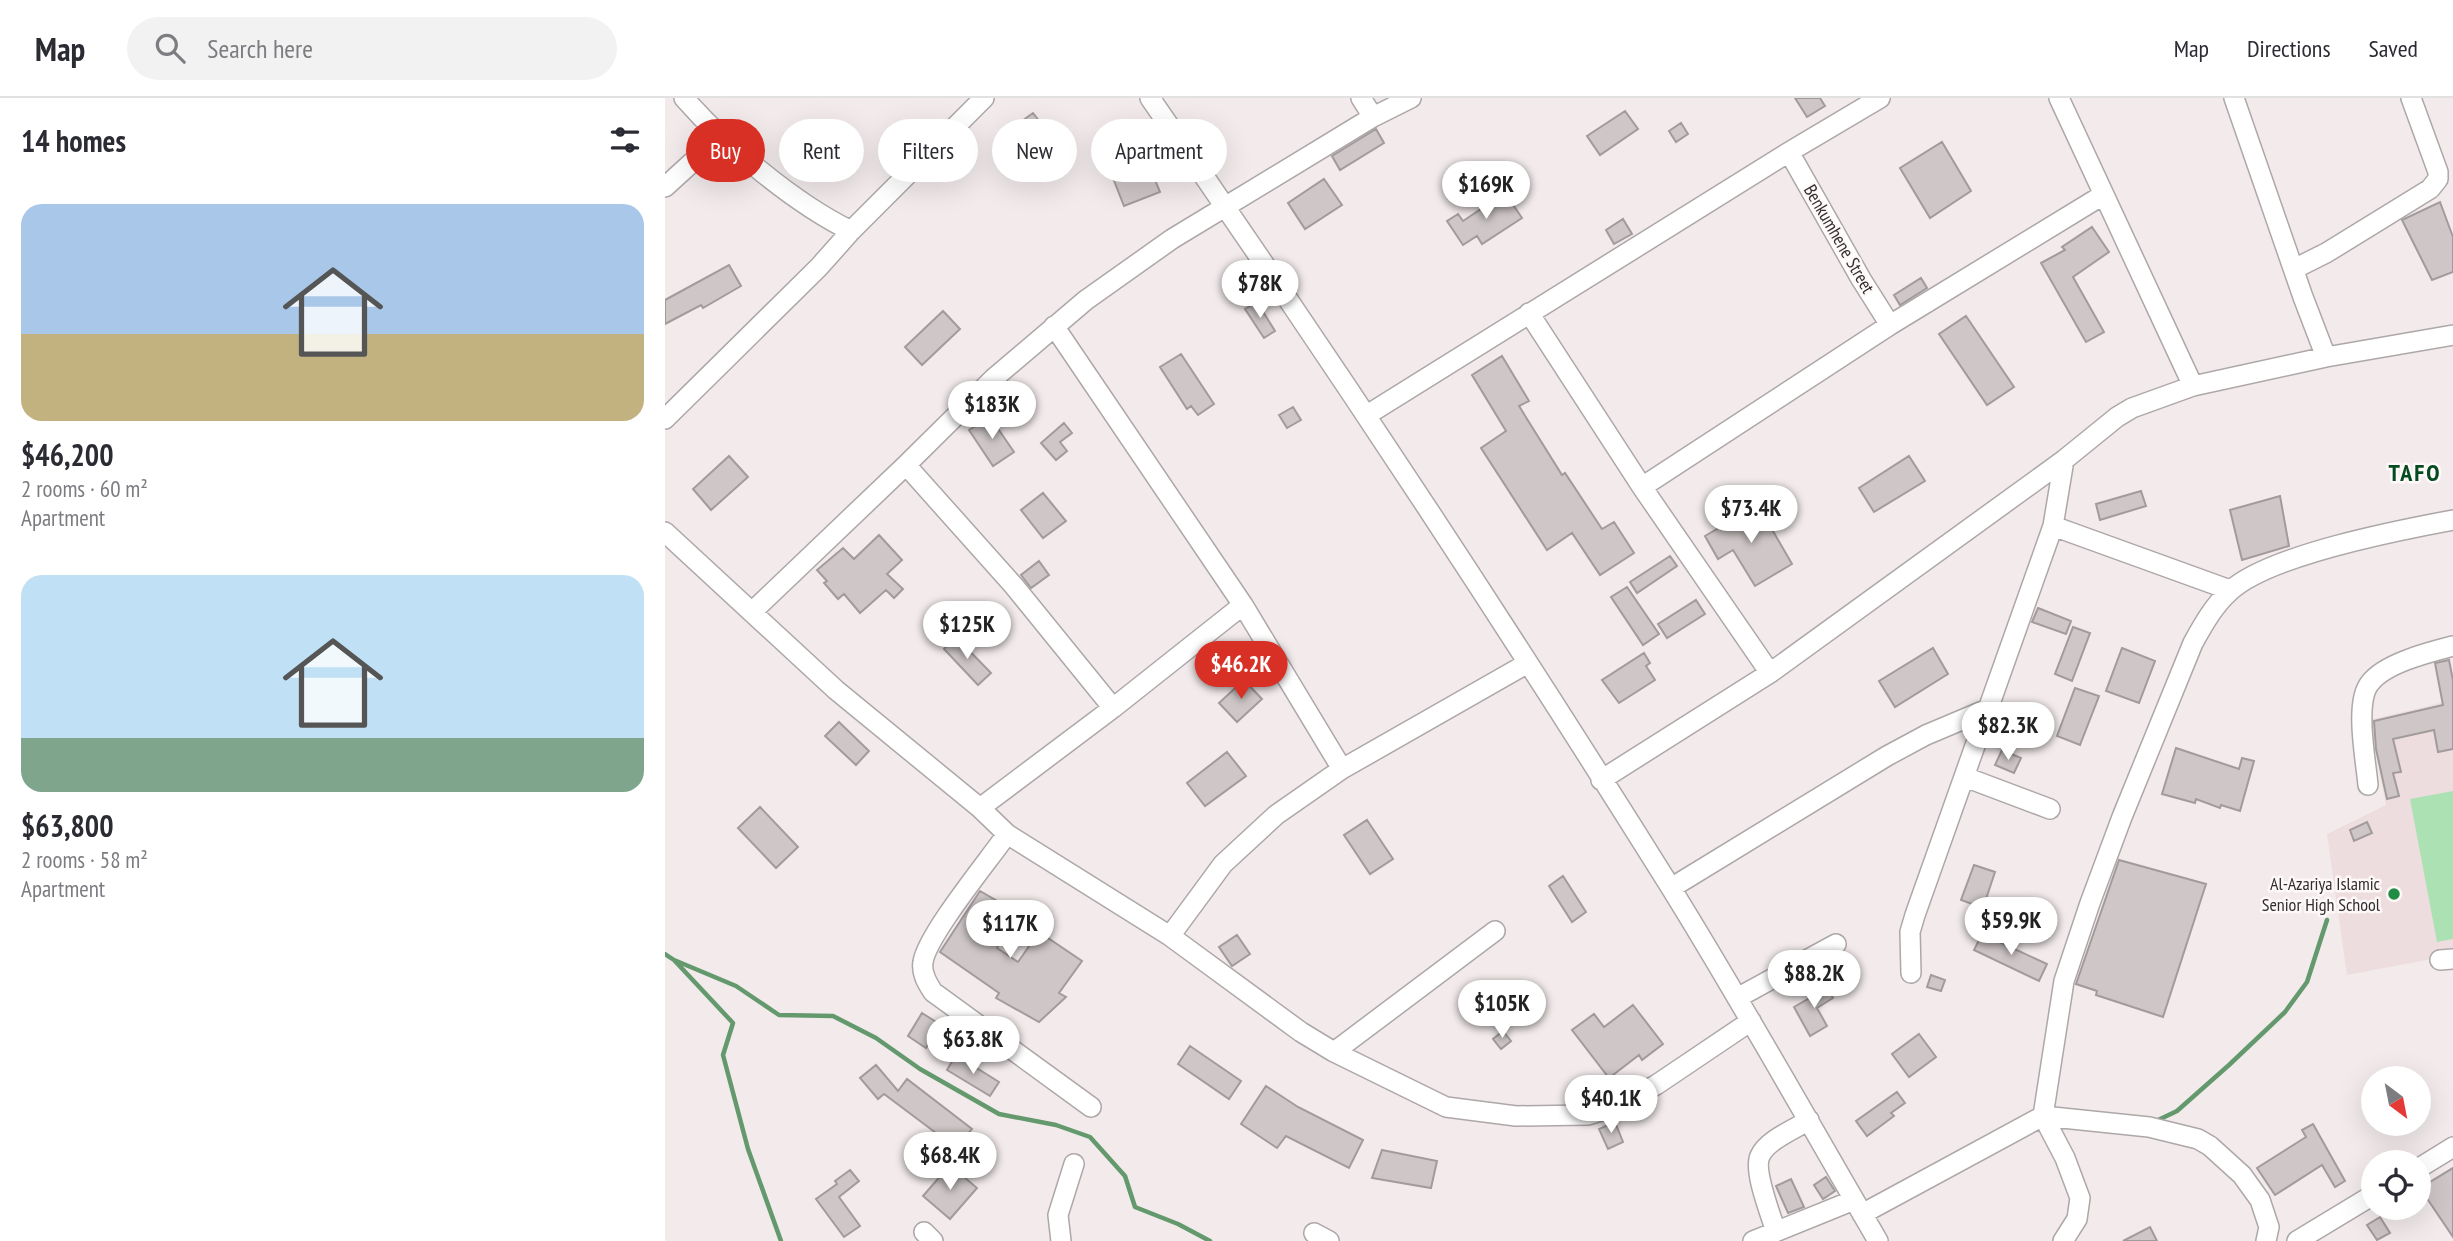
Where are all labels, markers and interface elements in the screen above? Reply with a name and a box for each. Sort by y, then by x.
search box [127,17,617,80]
text: Map [35,27,85,70]
icon: search [151,29,189,67]
text: Search here [207,32,313,65]
text: Map [2174,33,2209,64]
text: Directions [2247,33,2331,64]
text: Saved [2369,33,2418,64]
chip: Buy [686,119,765,182]
chip: Rent [779,119,864,182]
chip: Filters [878,119,978,182]
chip: New [992,119,1077,182]
chip: Apartment [1091,119,1227,182]
text: 14 homes [21,121,126,160]
icon: filters [606,121,644,159]
pin: $169K [1437,162,1535,221]
text: $169K [1458,169,1514,198]
street label: Benkumhene Street [1799,180,1880,297]
icon: home [270,249,396,375]
pin: $78K [1219,260,1301,320]
text: $78K [1238,268,1282,297]
pin: $183K [943,382,1041,441]
text: $183K [964,389,1020,418]
text: $46,200 [21,435,114,474]
district label: TAFO [2388,457,2442,488]
text: 2 rooms · 60 m² [21,474,148,503]
pin: $73.4K [1694,486,1808,545]
text: $73.4K [1721,493,1781,522]
text: Apartment [21,503,105,532]
pin: $125K [918,602,1016,661]
text: $125K [939,609,995,638]
icon: home [270,620,396,746]
pin: $46.2K [1184,642,1298,701]
text: $46.2K [1211,649,1271,678]
pin: $82.3K [1951,702,2065,762]
text: $82.3K [1978,710,2038,739]
text: $63,800 [21,806,114,845]
text: 2 rooms · 58 m² [21,845,148,874]
place label: Al-Azariya Islamic Senior High School [2262,872,2381,916]
text: Apartment [21,874,105,903]
marker: Al-Azariya Islamic Senior High School [2386,886,2402,902]
pin: $59.9K [1954,898,2068,957]
pin: $117K [961,900,1059,960]
text: $59.9K [1981,905,2041,934]
text: $117K [982,908,1038,937]
pin: $88.2K [1757,950,1871,1010]
text: $88.2K [1784,958,1844,987]
pin: $105K [1453,981,1551,1040]
text: $105K [1474,988,1530,1017]
pin: $63.8K [916,1016,1030,1076]
text: $63.8K [943,1024,1003,1053]
north arrow [2361,1066,2431,1136]
map controls [2361,1066,2431,1220]
pin: $40.1K [1554,1076,1668,1135]
text: $40.1K [1581,1083,1641,1112]
pin: $68.4K [893,1132,1007,1192]
text: $68.4K [920,1140,980,1169]
button: locate [2361,1150,2431,1220]

